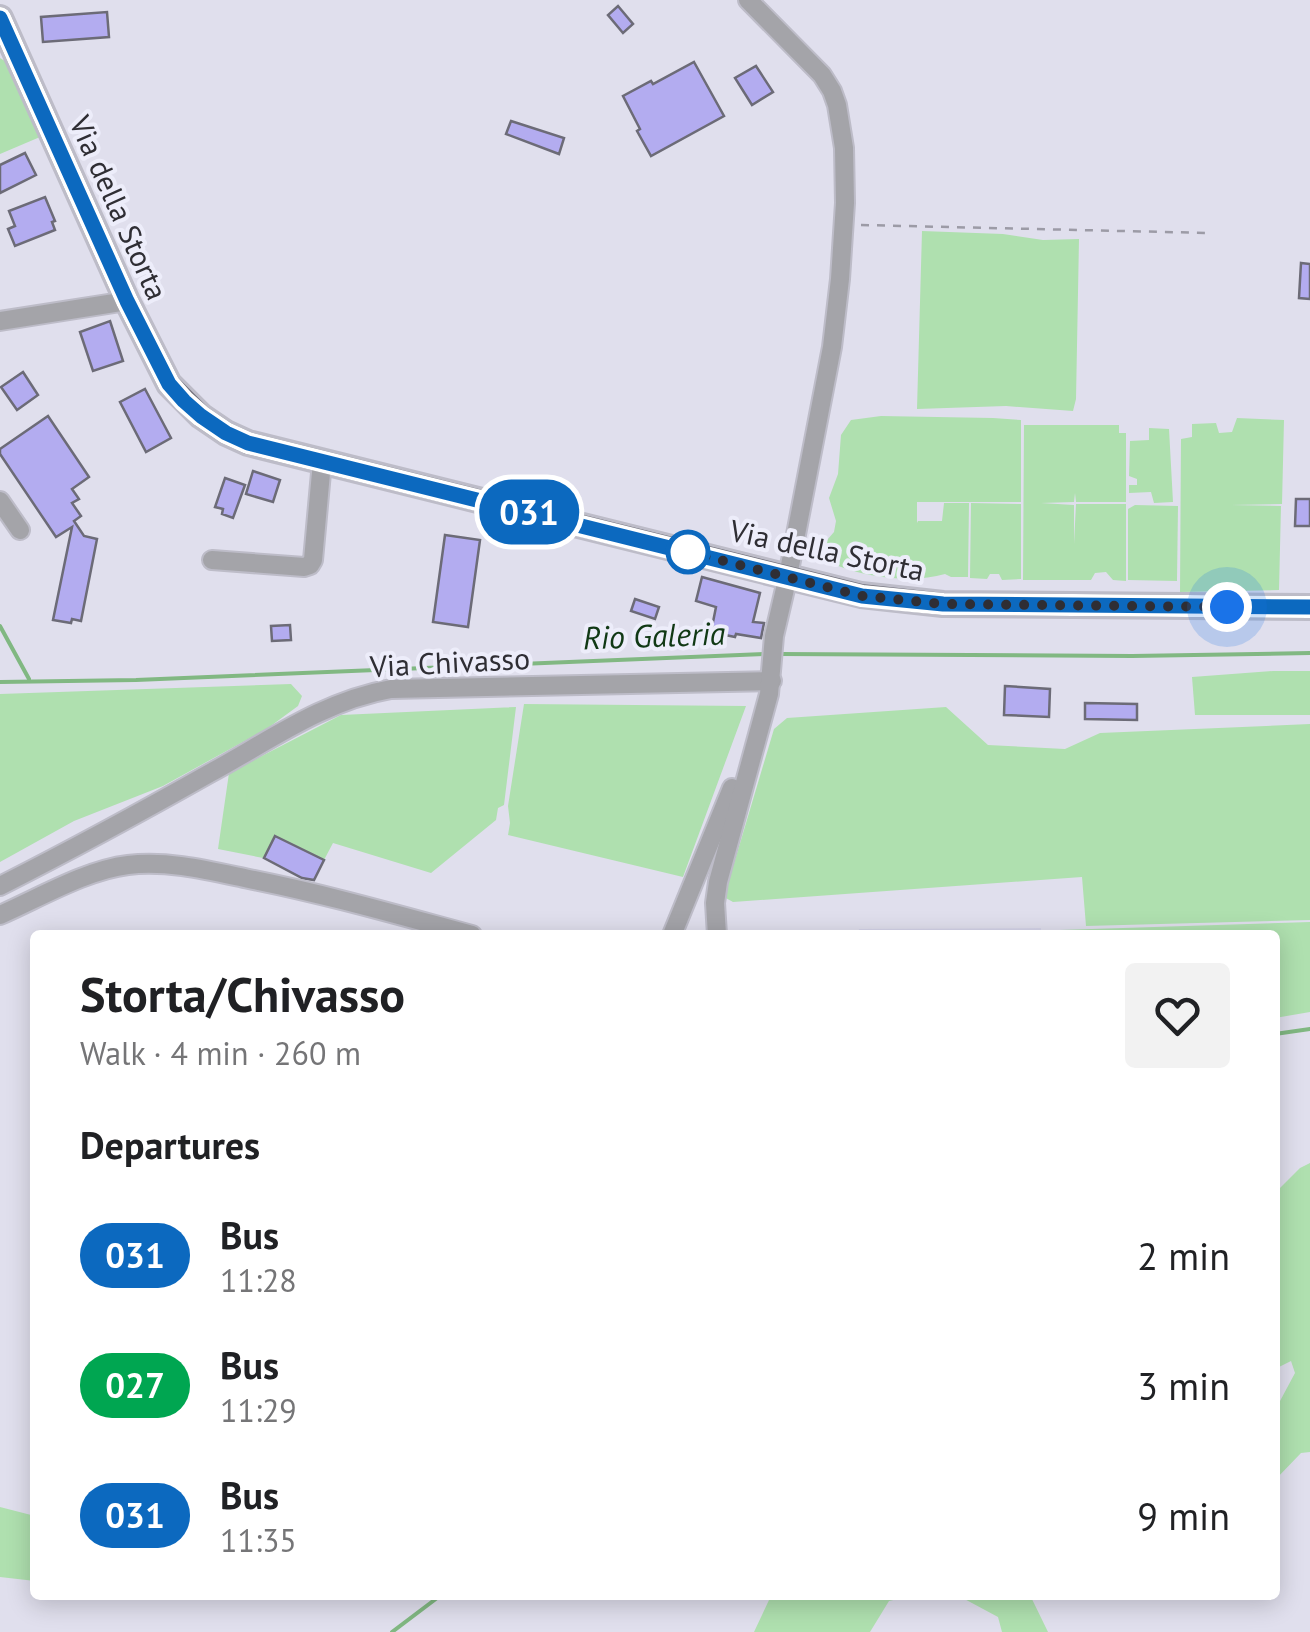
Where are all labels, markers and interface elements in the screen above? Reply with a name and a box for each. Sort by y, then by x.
street label: Via della Storta [61,108,177,306]
line badge: 031 [472,480,586,544]
text: 031 [499,489,559,535]
street label: Via della Storta [726,510,928,589]
unlabelled marker [667,531,709,573]
your location [1202,582,1252,632]
water label: Rio Galeria [582,612,726,658]
street label: Via Chivasso [368,638,531,685]
text: Storta/Chivasso [80,963,405,1025]
button: heart [1125,963,1230,1068]
text: Walk · 4 min · 260 m [80,1032,361,1074]
text: Departures [80,1120,260,1169]
text: Bus [220,1210,279,1259]
text: 2 min [1137,1231,1230,1280]
text: 031 [105,1232,165,1278]
text: 11:28 [220,1259,297,1301]
text: Bus [220,1340,279,1389]
text: 3 min [1137,1361,1230,1410]
text: 027 [105,1362,165,1408]
text: 11:29 [220,1389,297,1431]
text: Bus [220,1470,279,1519]
text: 9 min [1137,1491,1230,1540]
text: 031 [105,1492,165,1538]
text: 11:35 [220,1519,297,1561]

